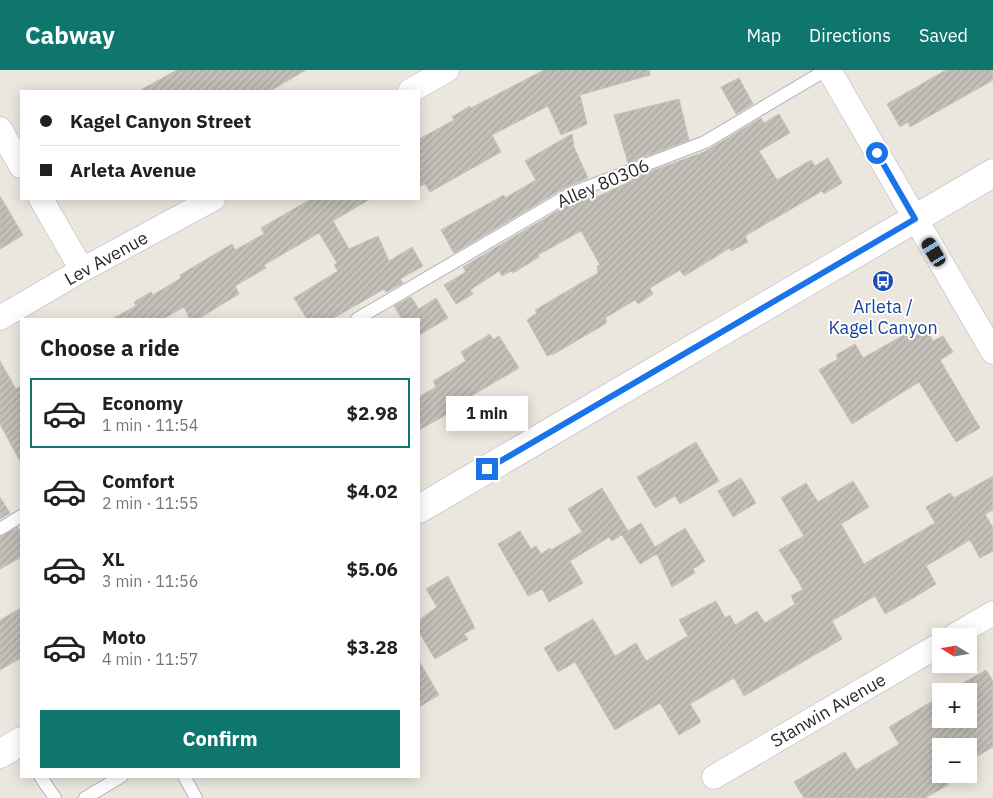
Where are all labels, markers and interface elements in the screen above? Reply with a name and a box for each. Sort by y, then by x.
text: Cabway [25,19,115,51]
text: Map [746,24,781,47]
text: Directions [809,24,891,47]
text: Saved [919,24,968,47]
text: Kagel Canyon Street [70,109,251,133]
route start [866,142,888,164]
street label: Alley 80306 [553,153,653,213]
text: Arleta Avenue [70,158,196,182]
street label: Lev Avenue [60,226,152,290]
car [919,235,948,269]
bus stop icon: Arleta / Kagel Canyon [871,269,895,293]
place label: Arleta / Kagel Canyon [828,295,938,339]
text: Choose a ride [40,333,180,362]
icon: car [42,391,87,436]
text: Economy [102,391,183,415]
callout: 1 min [446,396,528,432]
text: $2.98 [346,401,398,425]
text: 1 min [466,403,508,423]
text: 1 min · 11:54 [102,415,198,435]
route end [476,458,498,480]
icon: car [42,469,87,514]
text: Comfort [102,469,175,493]
text: $4.02 [346,479,398,503]
text: 2 min · 11:55 [102,493,198,513]
icon: car [42,547,87,592]
text: XL [102,547,125,571]
text: $5.06 [346,557,398,581]
text: 3 min · 11:56 [102,571,198,591]
icon: car [42,625,87,670]
text: Moto [102,625,146,649]
north arrow [932,628,978,672]
map controls [932,628,977,783]
text: $3.28 [346,635,398,659]
text: 4 min · 11:57 [102,649,198,669]
street label: Stanwin Avenue [766,668,890,752]
button: + [932,683,977,728]
button: Confirm [40,710,400,768]
button: − [932,738,977,783]

